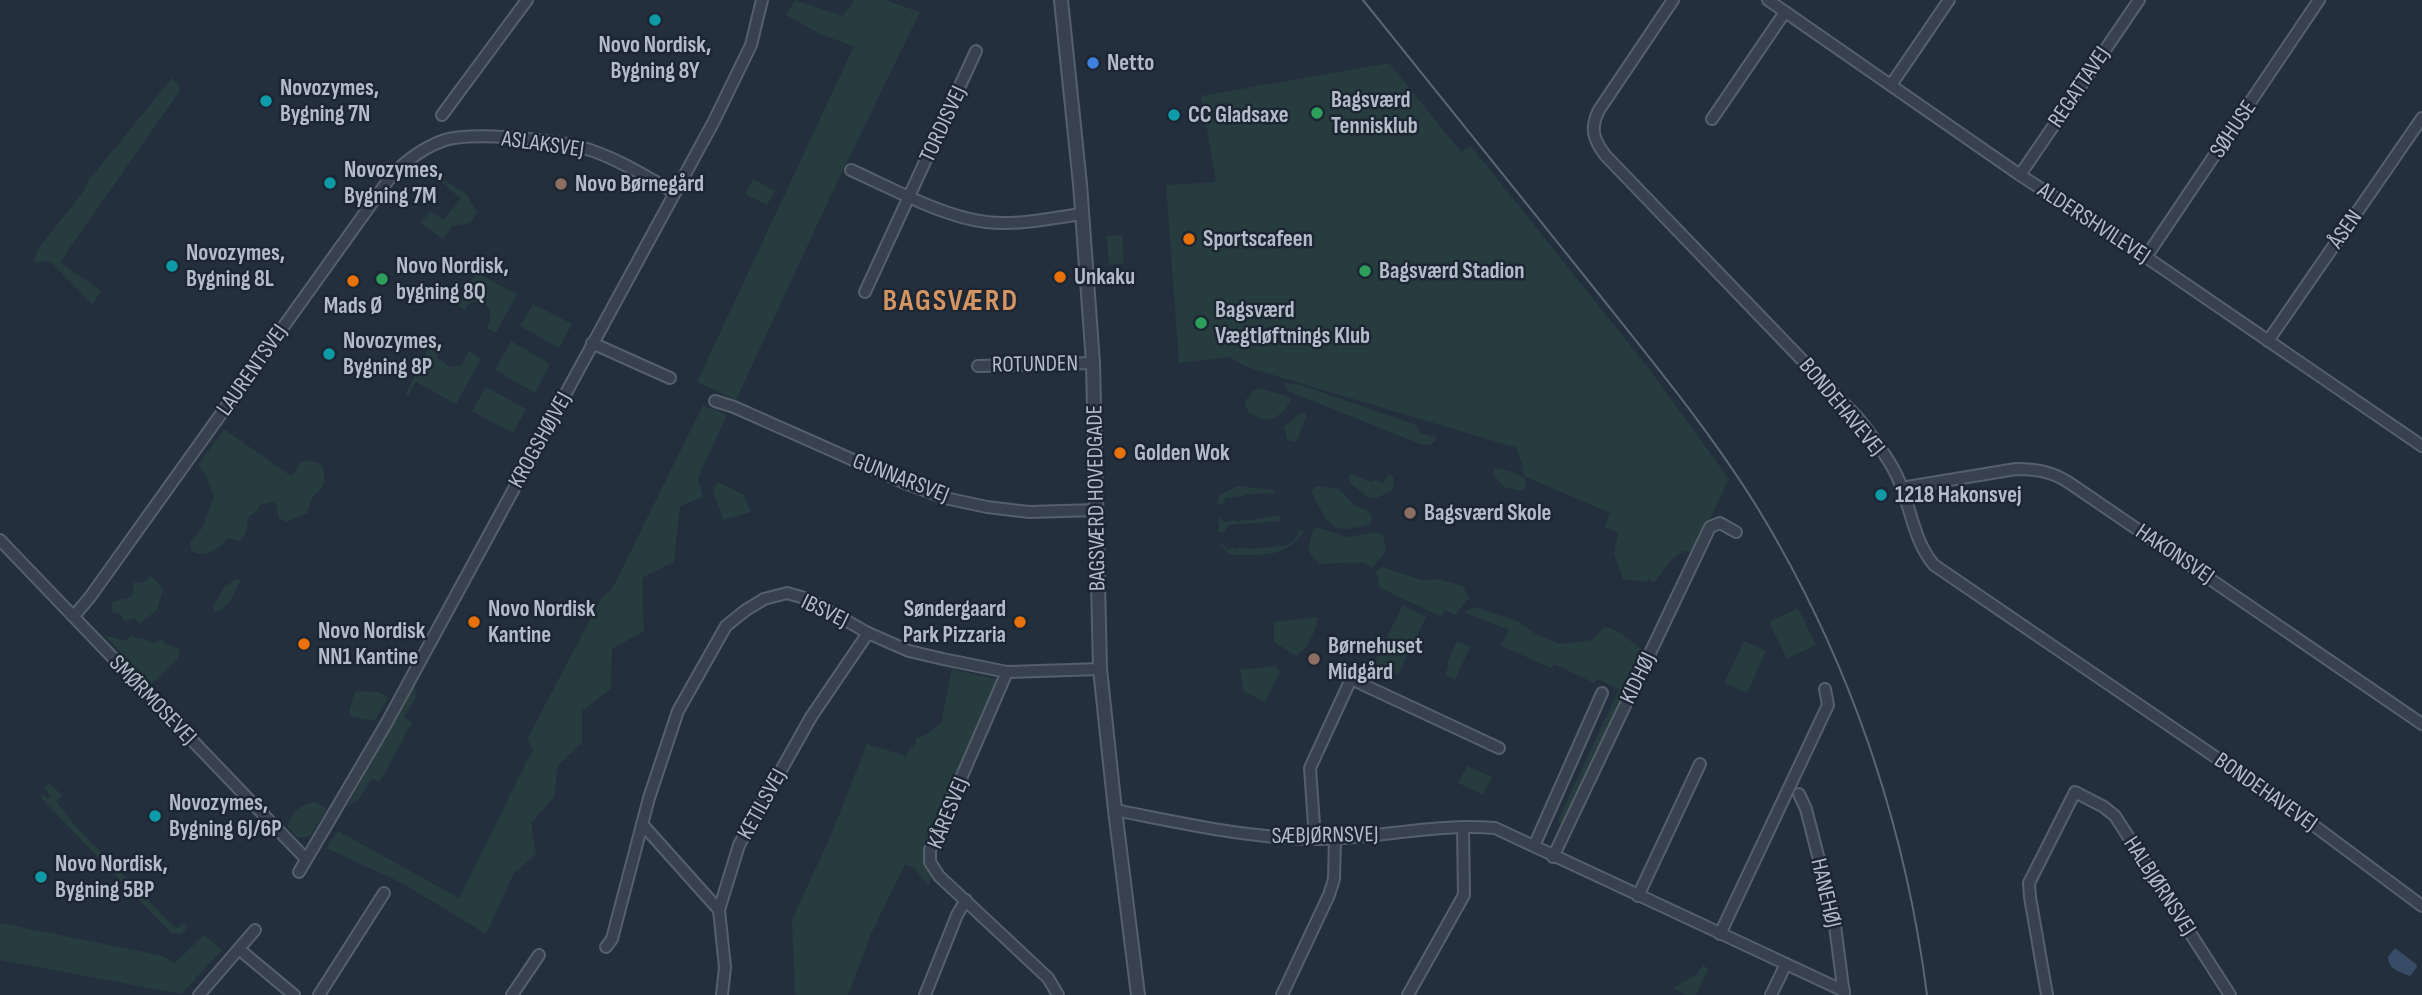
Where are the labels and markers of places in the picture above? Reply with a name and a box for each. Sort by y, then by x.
marker: Novo Nordisk, Bygning 8Y [647,12,663,28]
place label: Novo Nordisk, Bygning 8Y [599,31,712,85]
place label: Netto [1107,49,1154,77]
marker: Netto [1085,55,1101,71]
place label: Novozymes, Bygning 7N [280,74,379,128]
place label: Bagsværd Tennisklub [1331,86,1418,140]
marker: Novozymes, Bygning 7N [258,93,274,109]
place label: CC Gladsaxe [1188,101,1289,129]
marker: Bagsværd Tennisklub [1309,105,1325,121]
marker: CC Gladsaxe [1166,107,1182,123]
place label: Novozymes, Bygning 7M [344,156,443,210]
place label: Novo Børnegård [575,170,704,198]
marker: Novozymes, Bygning 7M [322,175,338,191]
marker: Novo Børnegård [553,176,569,192]
place label: Sportscafeen [1203,225,1313,253]
marker: Sportscafeen [1181,231,1197,247]
place label: Novozymes, Bygning 8L [186,239,285,293]
place label: Novo Nordisk, bygning 8Q [396,252,509,306]
place label: Bagsværd Stadion [1379,257,1525,285]
marker: Novozymes, Bygning 8L [164,258,180,274]
place label: Unkaku [1074,263,1135,291]
marker: Bagsværd Stadion [1357,263,1373,279]
marker: Unkaku [1052,269,1068,285]
marker: Novo Nordisk, bygning 8Q [374,271,390,287]
marker: Mads Ø [345,273,361,289]
place label: Mads Ø [324,292,382,320]
place label: Bagsværd Vægtløftnings Klub [1215,296,1370,350]
marker: Bagsværd Vægtløftnings Klub [1193,315,1209,331]
place label: Novozymes, Bygning 8P [343,327,442,381]
marker: Novozymes, Bygning 8P [321,346,337,362]
place label: Golden Wok [1134,439,1230,467]
marker: Golden Wok [1112,445,1128,461]
place label: 1218 Hakonsvej [1895,481,2022,509]
marker: 1218 Hakonsvej [1873,487,1889,503]
place label: Bagsværd Skole [1424,499,1551,527]
marker: Bagsværd Skole [1402,505,1418,521]
place label: Novo Nordisk Kantine [488,595,596,649]
place label: Søndergaard Park Pizzaria [903,595,1006,649]
marker: Novo Nordisk Kantine [466,614,482,630]
marker: Søndergaard Park Pizzaria [1012,614,1028,630]
place label: Novo Nordisk NN1 Kantine [318,617,426,671]
place label: Børnehuset Midgård [1328,632,1423,686]
marker: Novo Nordisk NN1 Kantine [296,636,312,652]
marker: Børnehuset Midgård [1306,651,1322,667]
place label: Novozymes, Bygning 6J/6P [169,789,282,843]
marker: Novozymes, Bygning 6J/6P [147,808,163,824]
place label: Novo Nordisk, Bygning 5BP [55,850,168,904]
marker: Novo Nordisk, Bygning 5BP [33,869,49,885]

